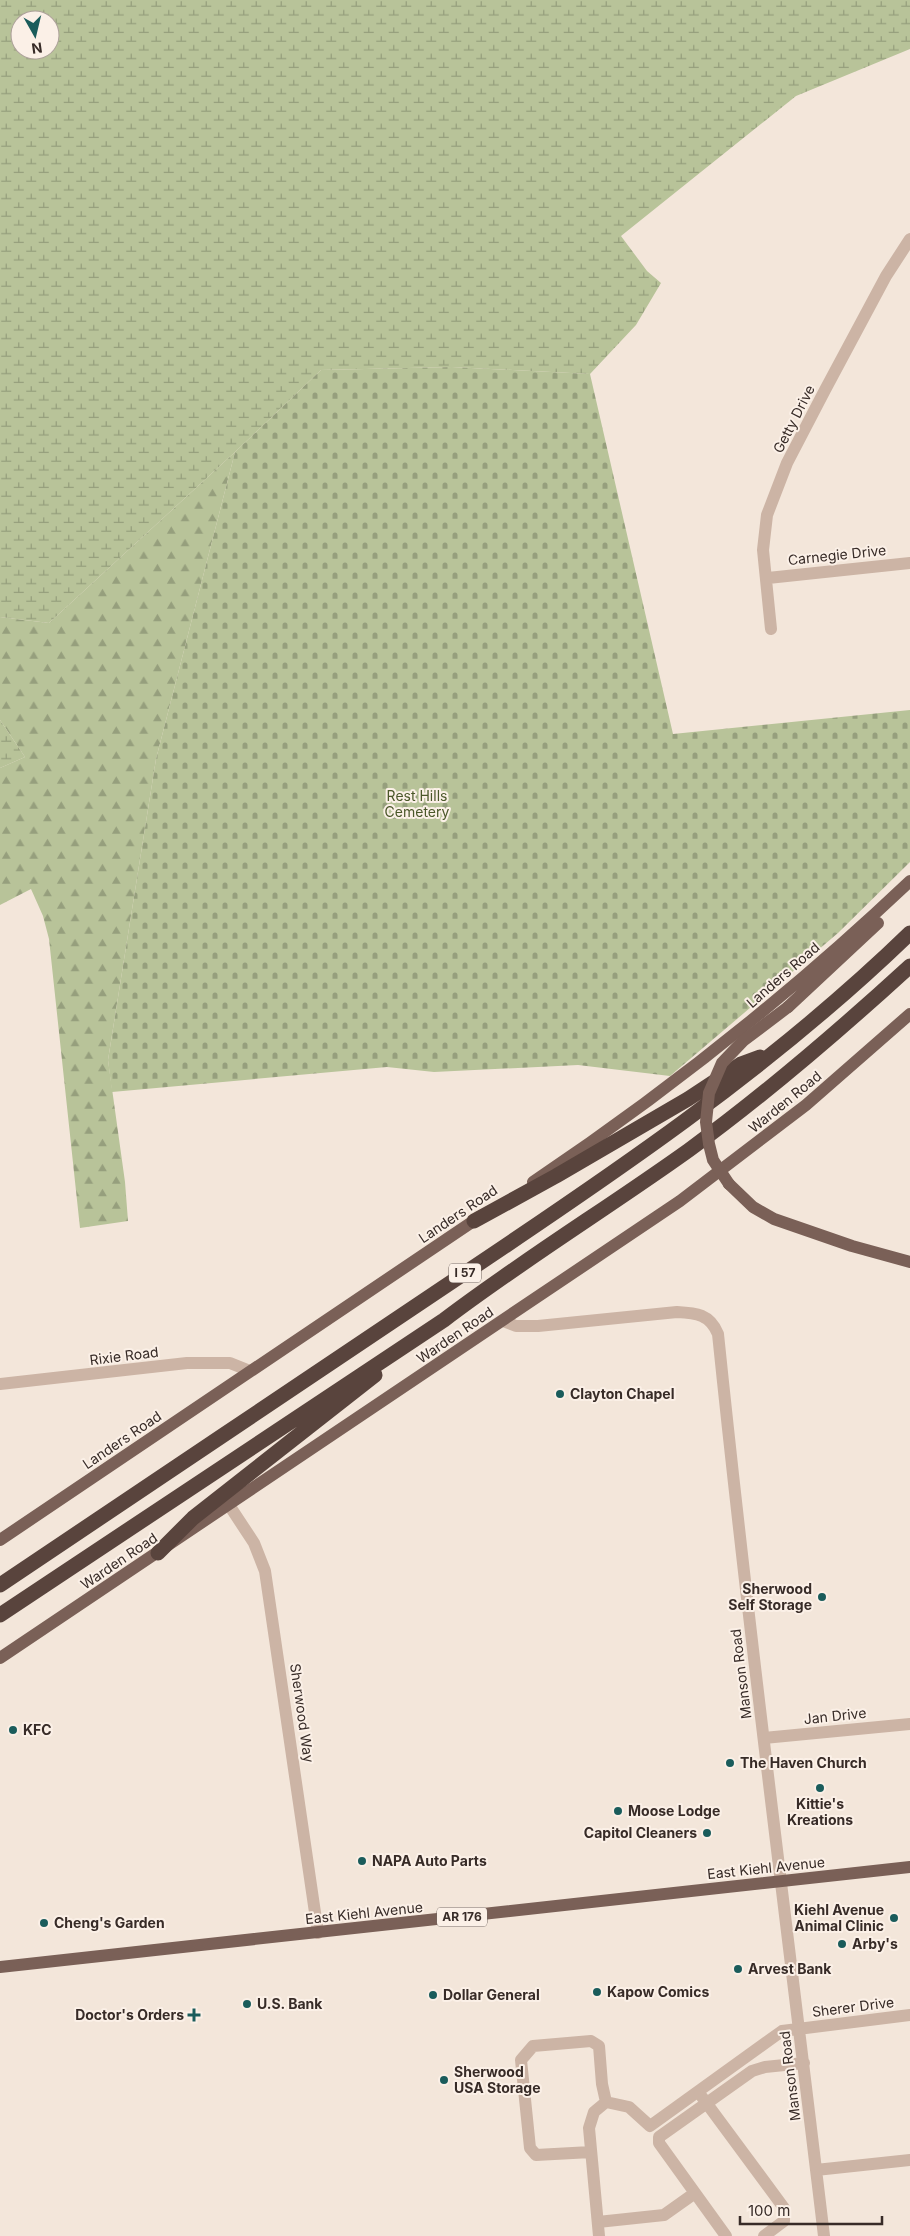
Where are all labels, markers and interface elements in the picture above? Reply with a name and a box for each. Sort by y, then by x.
north arrow [10,10,60,60]
text: N [30,39,43,58]
street label: Getty Drive [769,382,818,456]
street label: Carnegie Drive [787,541,887,568]
park label: Rest Hills Cemetery [385,787,450,820]
street label: Landers Road [743,938,823,1011]
street label: Warden Road [745,1067,825,1136]
street label: Landers Road [415,1181,500,1246]
road number: I 57 [449,1264,481,1282]
street label: Warden Road [413,1303,496,1366]
street label: Rixie Road [89,1343,159,1368]
place label: Clayton Chapel [570,1385,674,1402]
marker: Clayton Chapel [554,1388,566,1400]
street label: Landers Road [79,1407,164,1472]
street label: Warden Road [77,1529,160,1592]
place label: Sherwood Self Storage [728,1580,812,1613]
marker: Sherwood Self Storage [816,1591,828,1603]
street label: Manson Road [727,1628,754,1720]
street label: Sherwood Way [287,1662,318,1764]
street label: Jan Drive [803,1704,867,1727]
place label: KFC [23,1721,52,1738]
marker: KFC [7,1724,19,1736]
place label: The Haven Church [740,1754,867,1771]
marker: The Haven Church [724,1757,736,1769]
marker: Kittie's Kreations [814,1782,826,1794]
place label: Kittie's Kreations [787,1795,853,1828]
place label: Moose Lodge [628,1802,720,1819]
marker: Moose Lodge [612,1805,624,1817]
place label: Capitol Cleaners [584,1824,697,1841]
marker: Capitol Cleaners [701,1827,713,1839]
place label: NAPA Auto Parts [372,1852,487,1869]
street label: East Kiehl Avenue [706,1853,826,1882]
marker: NAPA Auto Parts [356,1855,368,1867]
street label: East Kiehl Avenue [304,1898,424,1927]
place label: Kiehl Avenue Animal Clinic [794,1901,884,1934]
road number: AR 176 [437,1908,487,1926]
marker: Kiehl Avenue Animal Clinic [888,1912,900,1924]
place label: Cheng's Garden [54,1914,165,1931]
marker: Cheng's Garden [38,1917,50,1929]
place label: Arby's [852,1935,898,1952]
marker: Arby's [836,1938,848,1950]
place label: Arvest Bank [748,1960,832,1977]
marker: Arvest Bank [732,1963,744,1975]
place label: Kapow Comics [607,1983,709,2000]
place label: Dollar General [443,1986,540,2003]
marker: Kapow Comics [591,1986,603,1998]
marker: Dollar General [427,1989,439,2001]
street label: Sherer Drive [811,1993,895,2020]
place label: U.S. Bank [257,1995,323,2012]
marker: U.S. Bank [241,1998,253,2010]
place label: Doctor's Orders [75,2006,184,2023]
marker: Doctor's Orders [188,2009,200,2021]
street label: Manson Road [776,2030,803,2122]
place label: Sherwood USA Storage [454,2063,541,2096]
marker: Sherwood USA Storage [438,2074,450,2086]
scale bar [740,2194,882,2226]
text: 100 m [748,2201,790,2220]

